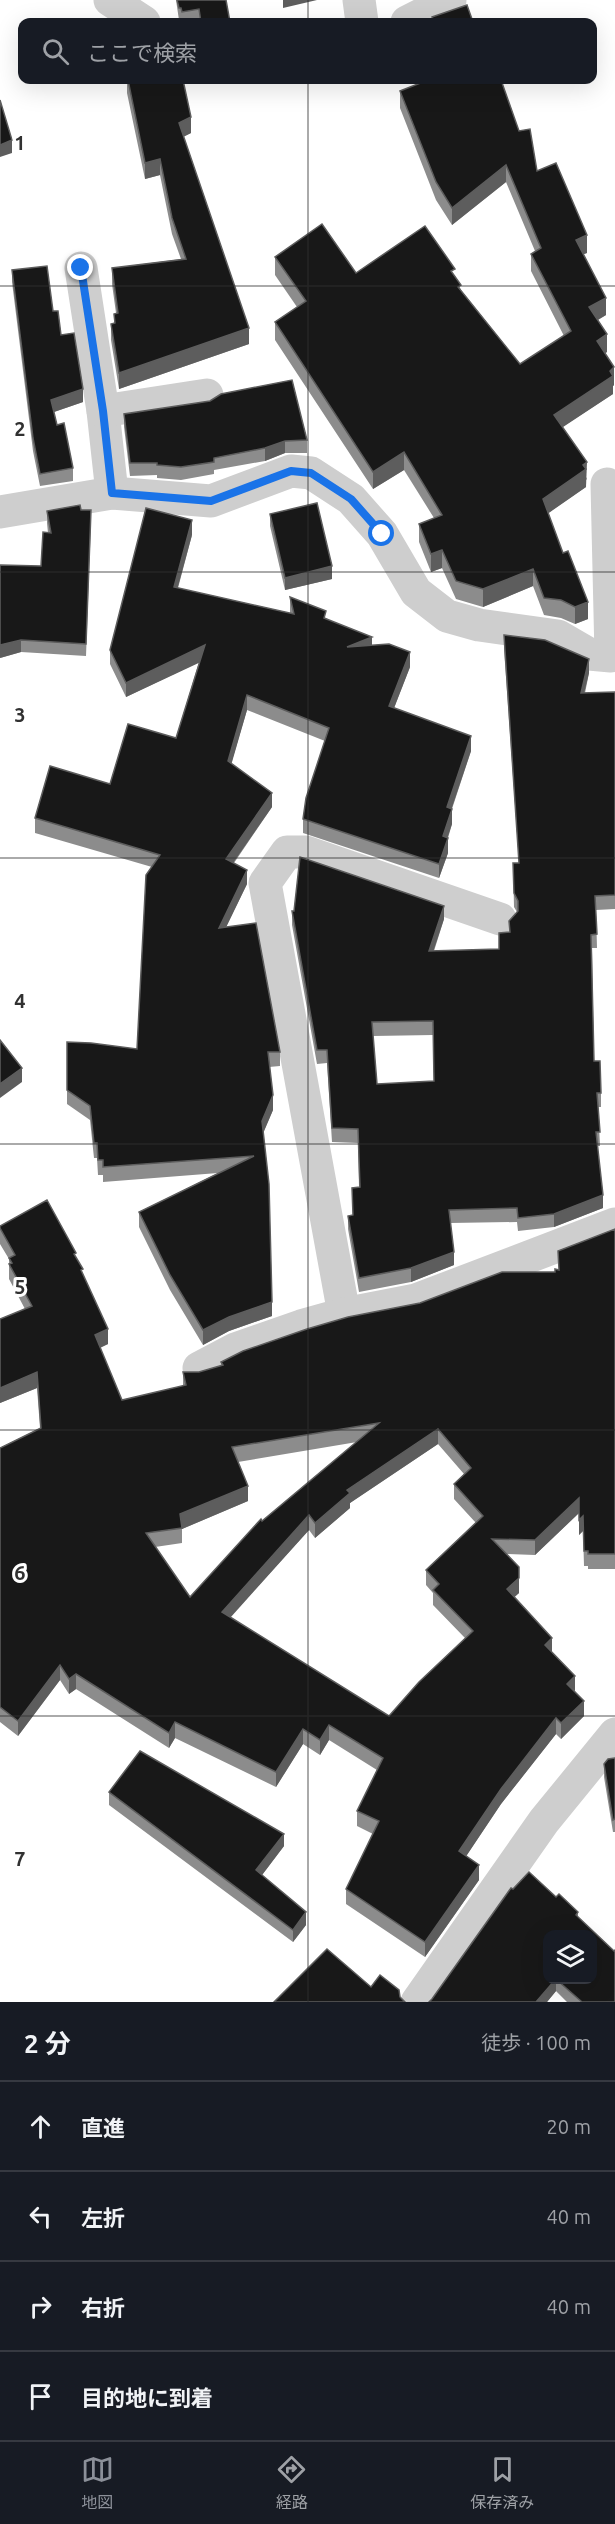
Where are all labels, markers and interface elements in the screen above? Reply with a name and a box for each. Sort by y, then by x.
search box [18,18,597,84]
icon: search [39,35,72,68]
text: ここで検索 [87,40,197,65]
text: 1 [14,131,26,154]
route end [67,254,93,280]
text: 2 [14,417,26,440]
route start [368,520,394,546]
text: 3 [14,703,26,726]
text: 4 [14,989,26,1012]
text: 5 [14,1275,26,1298]
text: 6 [14,1561,26,1584]
text: 7 [14,1847,26,1870]
map controls [543,1930,597,1984]
button: layers [543,1930,597,1984]
text: 2 分 [24,2029,71,2058]
text: 徒歩 · 100 m [481,2031,591,2054]
icon: ahead [24,2110,57,2143]
text: 直進 [81,2115,125,2140]
text: 20 m [547,2115,591,2138]
icon: left [24,2200,57,2233]
text: 左折 [81,2205,125,2230]
text: 40 m [547,2205,591,2228]
icon: right [24,2290,57,2323]
text: 右折 [81,2295,125,2320]
text: 40 m [547,2295,591,2318]
icon: arrive [24,2380,57,2413]
text: 目的地に到着 [81,2385,213,2410]
tab: 地図 [81,2453,114,2513]
tab: 経路 [275,2453,308,2513]
tab: 保存済み [470,2453,534,2513]

